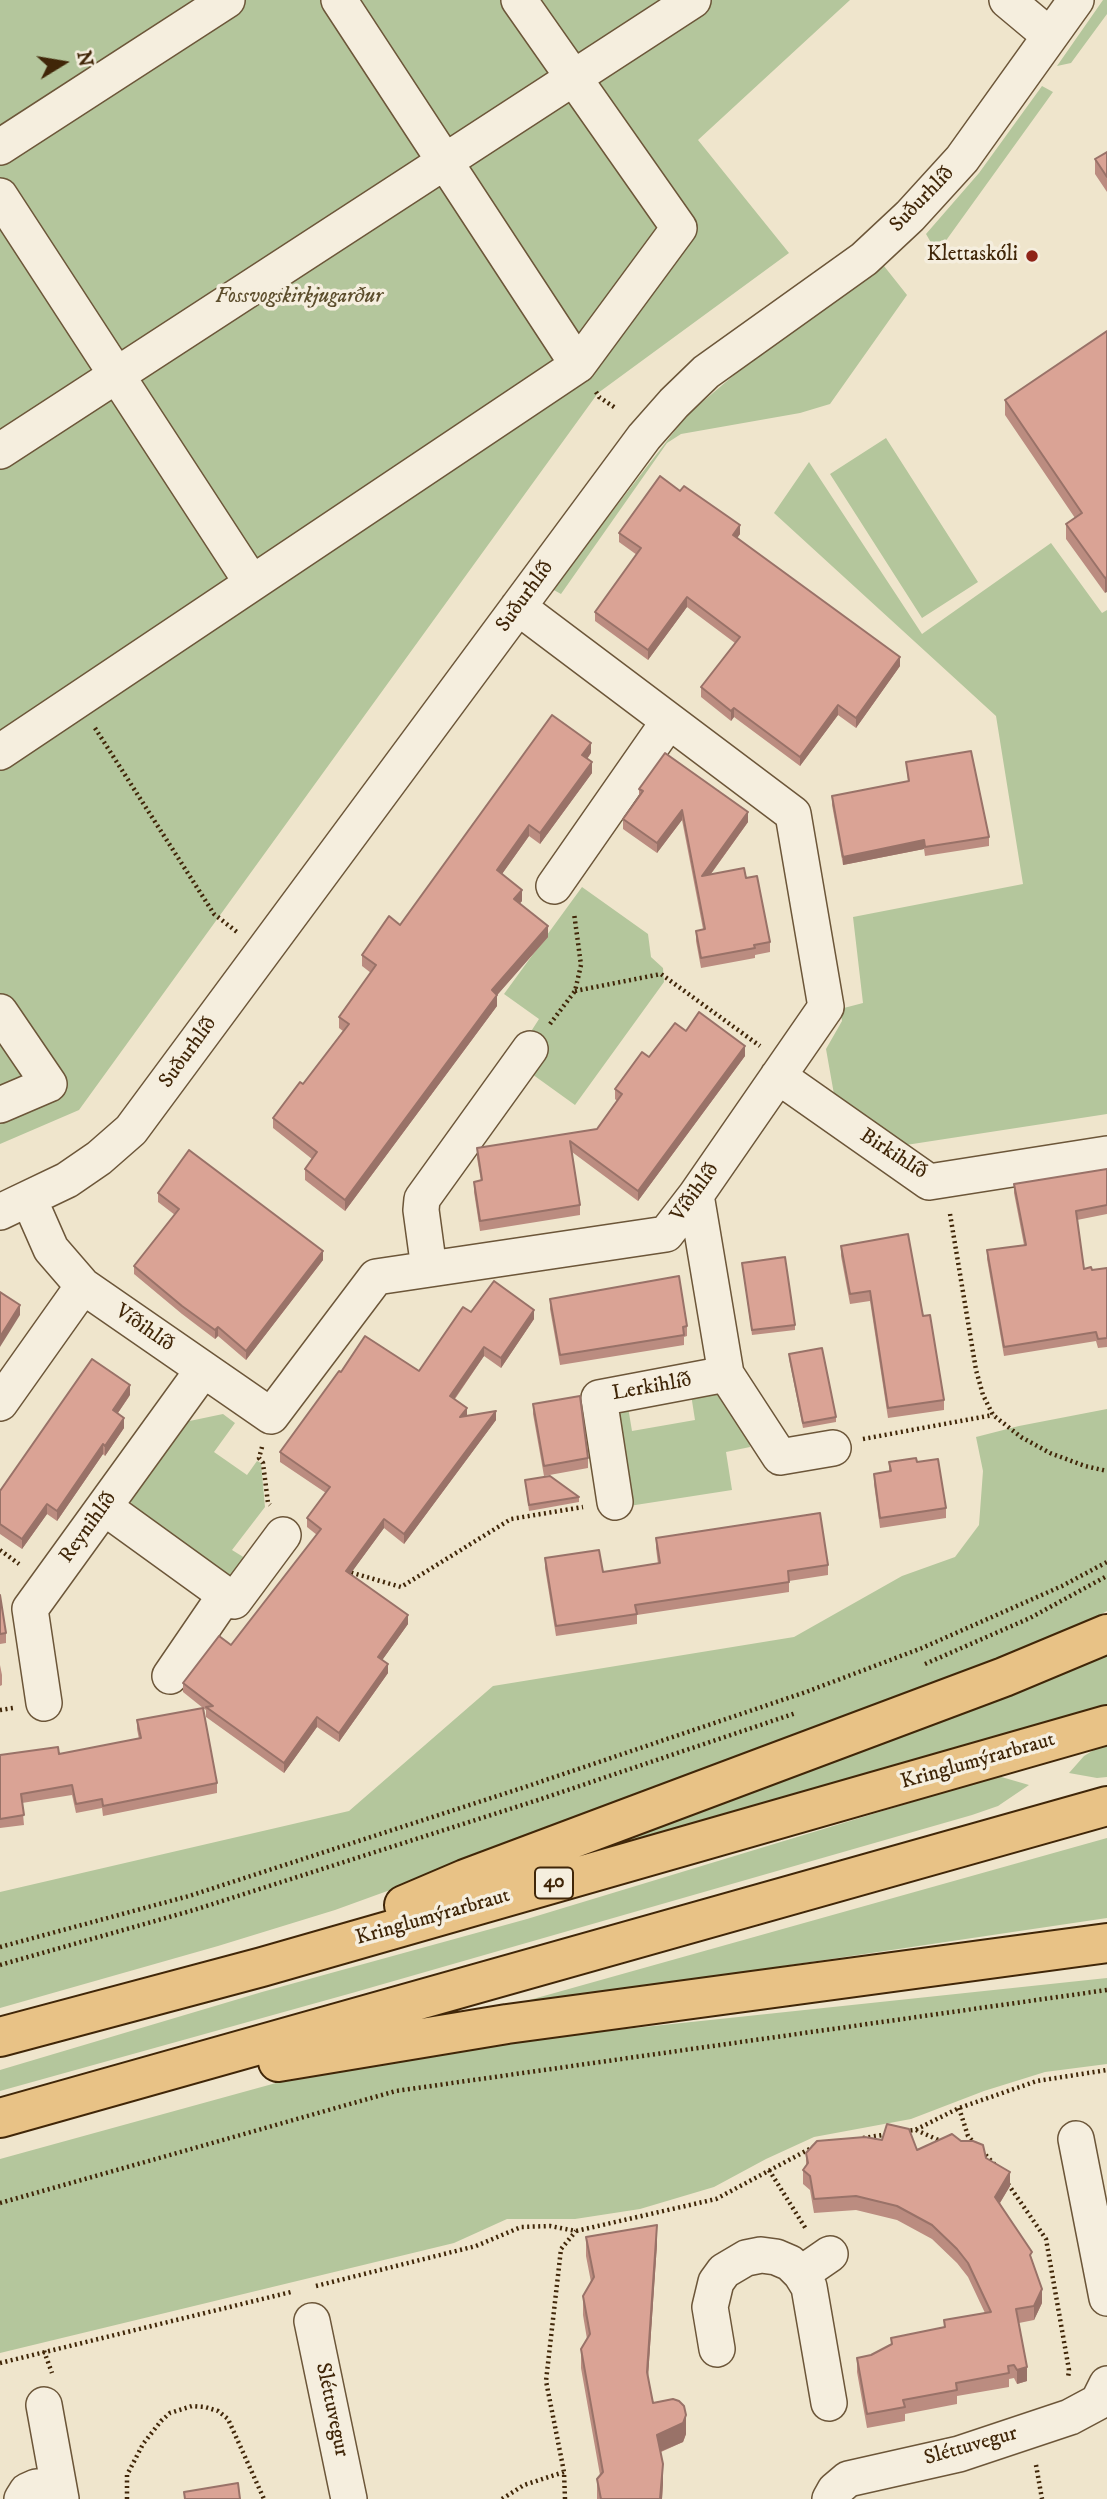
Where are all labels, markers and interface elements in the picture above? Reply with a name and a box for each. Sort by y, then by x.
north arrow [28,28,98,98]
text: N [71,49,97,69]
street label: Suðurhlíð [885,162,961,238]
place label: Klettaskóli [927,243,1018,269]
marker: Klettaskóli [1024,248,1040,264]
park label: Fossvogskirkjugarður [215,285,383,311]
street label: Suðurhlíð [492,556,560,638]
street label: Suðurhlíð [155,1012,223,1094]
street label: Birkihlíð [855,1124,931,1186]
street label: Víðihlíð [666,1159,726,1227]
street label: Víðihlíð [109,1300,179,1358]
street label: Lerkihlíð [610,1369,694,1407]
street label: Reynihlíð [55,1487,123,1569]
street label: Kringlumýrarbraut [898,1728,1058,1796]
road number: 40 [535,1868,573,1898]
street label: Kringlumýrarbraut [353,1884,513,1952]
street label: Sléttuvegur [309,2361,353,2459]
street label: Sléttuvegur [922,2422,1020,2472]

